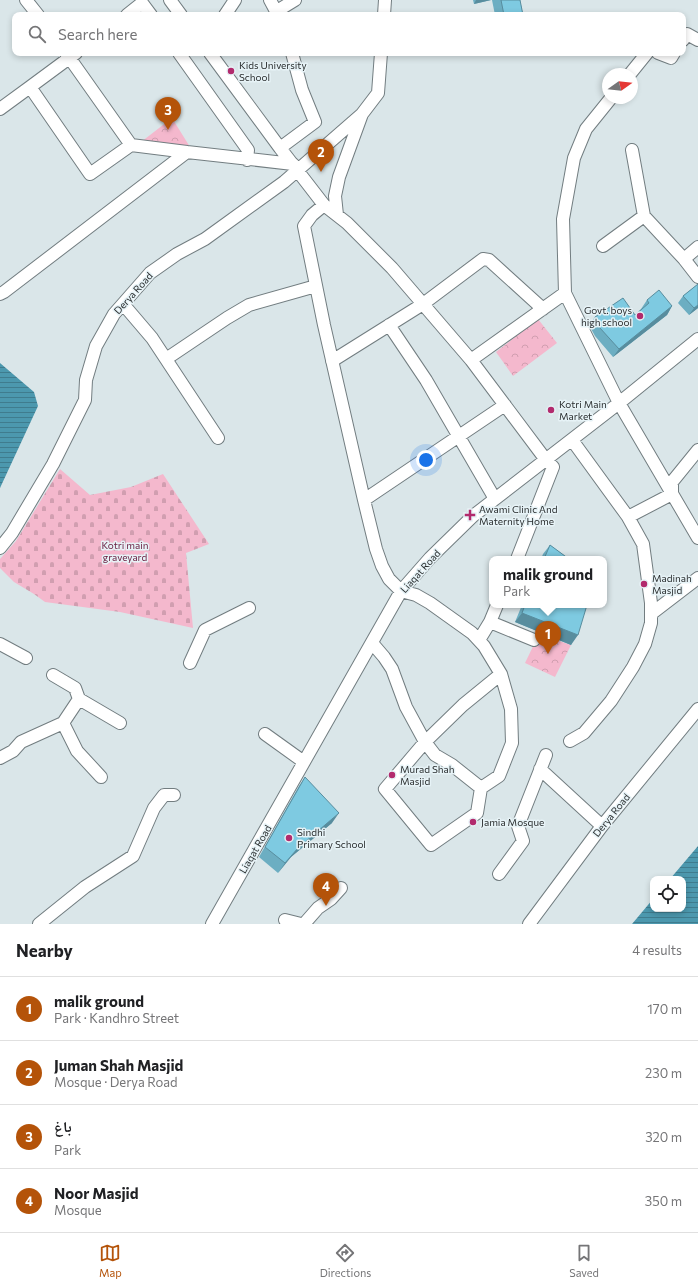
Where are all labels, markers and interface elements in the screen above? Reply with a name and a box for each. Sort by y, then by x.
search box [12,12,686,56]
icon: search [26,23,48,45]
text: Search here [58,25,137,43]
place label: Kids University School [239,59,307,83]
marker: Kids University School [226,66,236,76]
north arrow [602,68,638,104]
pin: 3 [155,97,181,130]
pin: 2 [308,139,334,172]
street label: Derya Road [111,269,155,316]
place label: Govt. boys high school [581,304,632,328]
marker: Govt. boys high school [635,311,645,321]
place label: Kotri Main Market [559,398,607,422]
marker: Kotri Main Market [546,405,556,415]
your location [416,450,436,470]
place label: Awami Clinic And Maternity Home [479,503,558,527]
marker: Awami Clinic And Maternity Home [464,509,476,521]
park label: Kotri main graveyard [101,539,149,563]
street label: Liaqat Road [397,547,443,595]
popup [489,556,607,608]
text: malik ground [503,565,593,583]
place label: Madinah Masjid [652,572,692,596]
marker: Madinah Masjid [639,579,649,589]
text: Park [503,583,530,599]
pin: 1 [535,621,561,654]
place label: Murad Shah Masjid [400,763,455,787]
marker: Murad Shah Masjid [387,770,397,780]
street label: Derya Road [590,791,632,839]
place label: Jamia Mosque [481,816,544,828]
marker: Jamia Mosque [468,817,478,827]
street label: Liaqat Road [236,822,274,875]
place label: Sindhi Primary School [297,826,366,850]
marker: Sindhi Primary School [284,833,294,843]
pin: 4 [313,873,339,906]
map controls [650,876,686,912]
button: locate [650,876,686,912]
text: Nearby [16,940,73,961]
text: 4 results [632,942,682,958]
text: malik ground [54,992,144,1010]
text: 1 [26,1001,32,1017]
text: 170 m [647,1001,682,1017]
text: Park · Kandhro Street [54,1010,179,1026]
text: Juman Shah Masjid [54,1056,183,1074]
text: 2 [25,1065,33,1081]
text: 230 m [645,1065,682,1081]
text: Mosque · Derya Road [54,1074,178,1090]
text: باغ [54,1117,72,1135]
text: 3 [25,1129,33,1145]
text: 320 m [645,1129,682,1145]
text: Park [54,1142,81,1158]
text: Noor Masjid [54,1184,139,1202]
text: 4 [25,1193,33,1209]
text: 350 m [645,1193,682,1209]
text: Mosque [54,1202,102,1218]
tab: Map [99,1242,122,1279]
tab: Directions [320,1242,371,1279]
tab: Saved [569,1242,599,1279]

